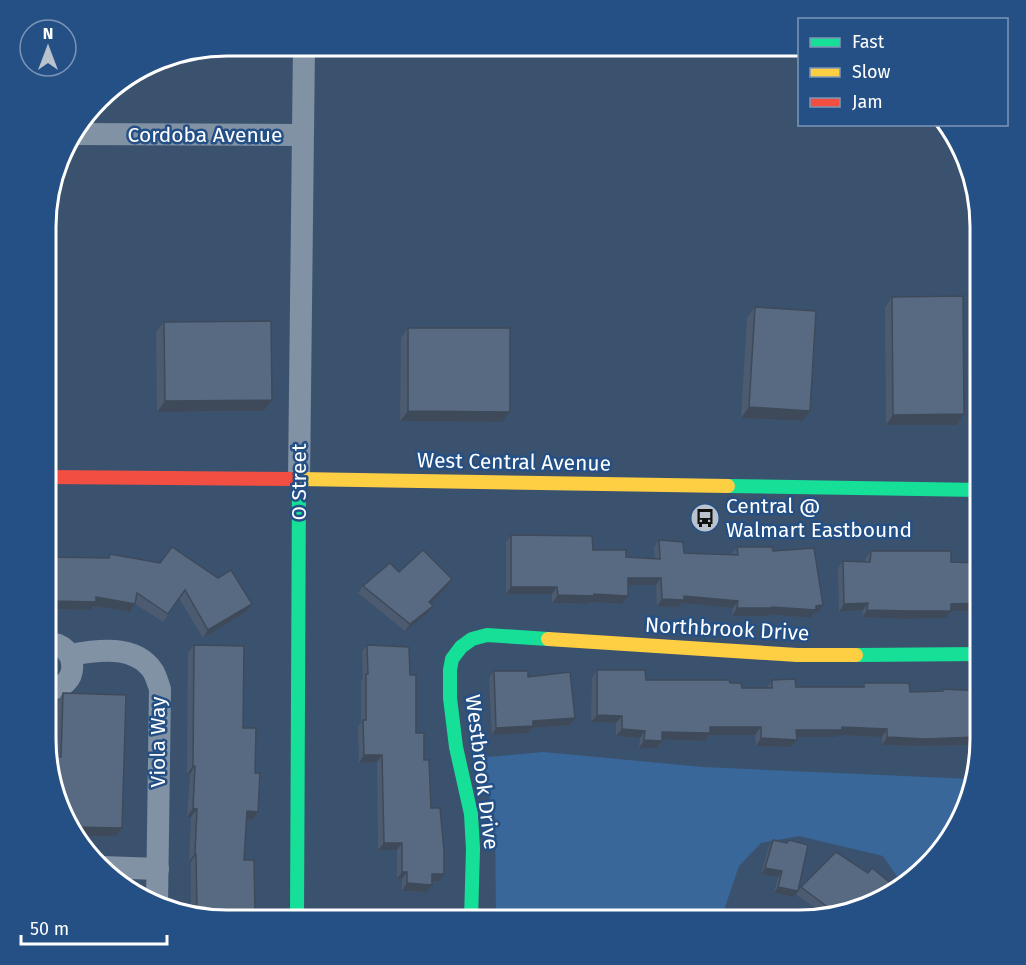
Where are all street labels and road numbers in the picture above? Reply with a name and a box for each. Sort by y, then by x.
street label: Cordoba Avenue [128,122,282,148]
street label: O Street [286,443,312,521]
street label: West Central Avenue [417,447,611,477]
street label: Northbrook Drive [644,612,810,646]
street label: Westbrook Drive [460,693,504,851]
street label: Viola Way [145,696,171,788]

